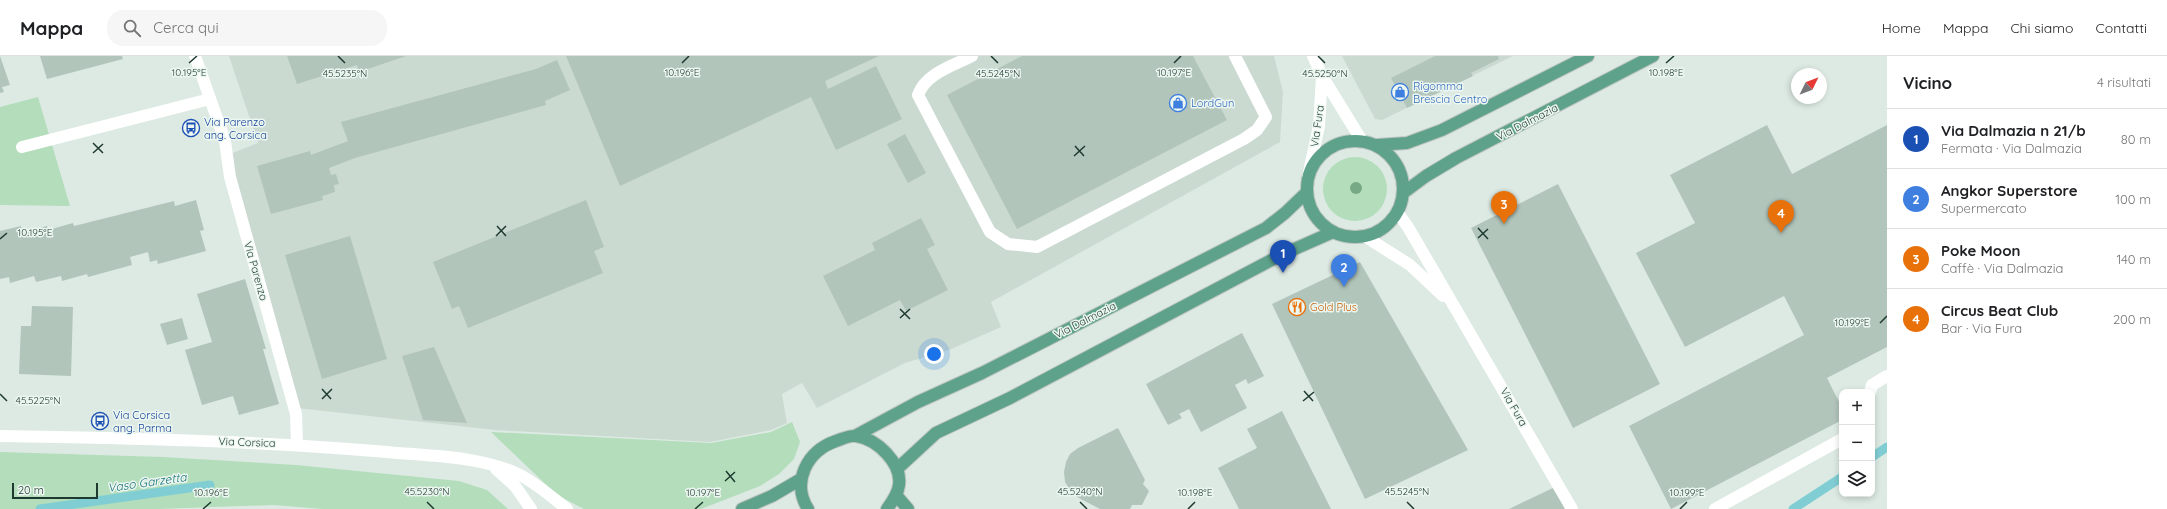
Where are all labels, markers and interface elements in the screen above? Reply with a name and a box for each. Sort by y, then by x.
search box [107,10,387,46]
text: Mappa [20,16,83,40]
icon: search [121,17,143,39]
text: Cerca qui [153,18,219,37]
text: Home [1882,19,1921,37]
text: Mappa [1943,19,1988,37]
text: Chi siamo [2010,19,2074,37]
text: Contatti [2096,19,2147,37]
text: 10.195°E [172,66,207,79]
text: 10.196°E [665,66,700,79]
text: 10.197°E [1157,66,1191,79]
text: 10.198°E [1649,66,1684,79]
text: 45.5235°N [323,67,367,80]
text: 45.5245°N [976,67,1020,80]
text: 45.5250°N [1302,67,1348,80]
north arrow [1791,68,1827,104]
text: Vicino [1903,72,1952,93]
text: 4 risultati [2097,74,2151,90]
place label: Rigomma Brescia Centro [1413,79,1488,106]
shop icon: Rigomma Brescia Centro [1390,82,1410,102]
shop icon: LordGun [1168,93,1188,113]
place label: LordGun [1191,96,1234,110]
street label: Via Dalmazia [1494,100,1560,144]
street label: Via Fura [1307,104,1327,148]
place label: Via Parenzo ang. Corsica [204,115,267,142]
bus stop icon: Via Parenzo ang. Corsica [181,118,201,138]
text: Via Dalmazia n 21/b [1941,121,2086,140]
text: 1 [1913,131,1919,147]
text: 80 m [2121,131,2151,147]
text: Fermata · Via Dalmazia [1941,140,2082,156]
text: Angkor Superstore [1941,181,2078,200]
pin: 3 [1491,191,1517,224]
text: 2 [1912,191,1920,207]
text: 100 m [2115,191,2151,207]
pin: 4 [1768,200,1794,233]
text: Supermercato [1941,200,2027,216]
text: 10.195°E [18,226,53,239]
street label: Via Parenzo [241,240,271,303]
pin: 1 [1270,240,1296,273]
text: Poke Moon [1941,241,2020,260]
text: 3 [1913,251,1919,267]
text: 140 m [2116,251,2151,267]
pin: 2 [1331,254,1357,287]
text: Caffè · Via Dalmazia [1941,260,2063,276]
restaurant icon: Gold Plus [1287,297,1307,317]
street label: Via Dalmazia [1052,298,1118,342]
place label: Gold Plus [1310,300,1357,314]
text: Circus Beat Club [1941,301,2058,320]
text: 4 [1912,311,1920,327]
text: 200 m [2113,311,2151,327]
text: 10.199°E [1835,316,1870,329]
text: Bar · Via Fura [1941,320,2022,336]
your location [924,344,944,364]
street label: Via Fura [1497,385,1531,429]
map controls [1839,389,1875,497]
button: + [1839,389,1875,425]
text: 45.5225°N [16,394,60,407]
place label: Via Corsica ang. Parma [113,408,172,435]
bus stop icon: Via Corsica ang. Parma [90,411,110,431]
button: − [1839,425,1875,461]
street label: Via Corsica [218,434,276,450]
button: layers [1839,461,1875,497]
water label: Vaso Garzetta [107,469,188,495]
scale bar [12,481,98,500]
text: 20 m [18,483,44,497]
text: 45.5230°N [404,485,450,498]
text: 45.5240°N [1057,485,1103,498]
text: 45.5245°N [1385,485,1429,498]
text: 10.196°E [194,486,229,499]
text: 10.197°E [686,486,720,499]
text: 10.198°E [1178,486,1213,499]
text: 10.199°E [1670,486,1705,499]

